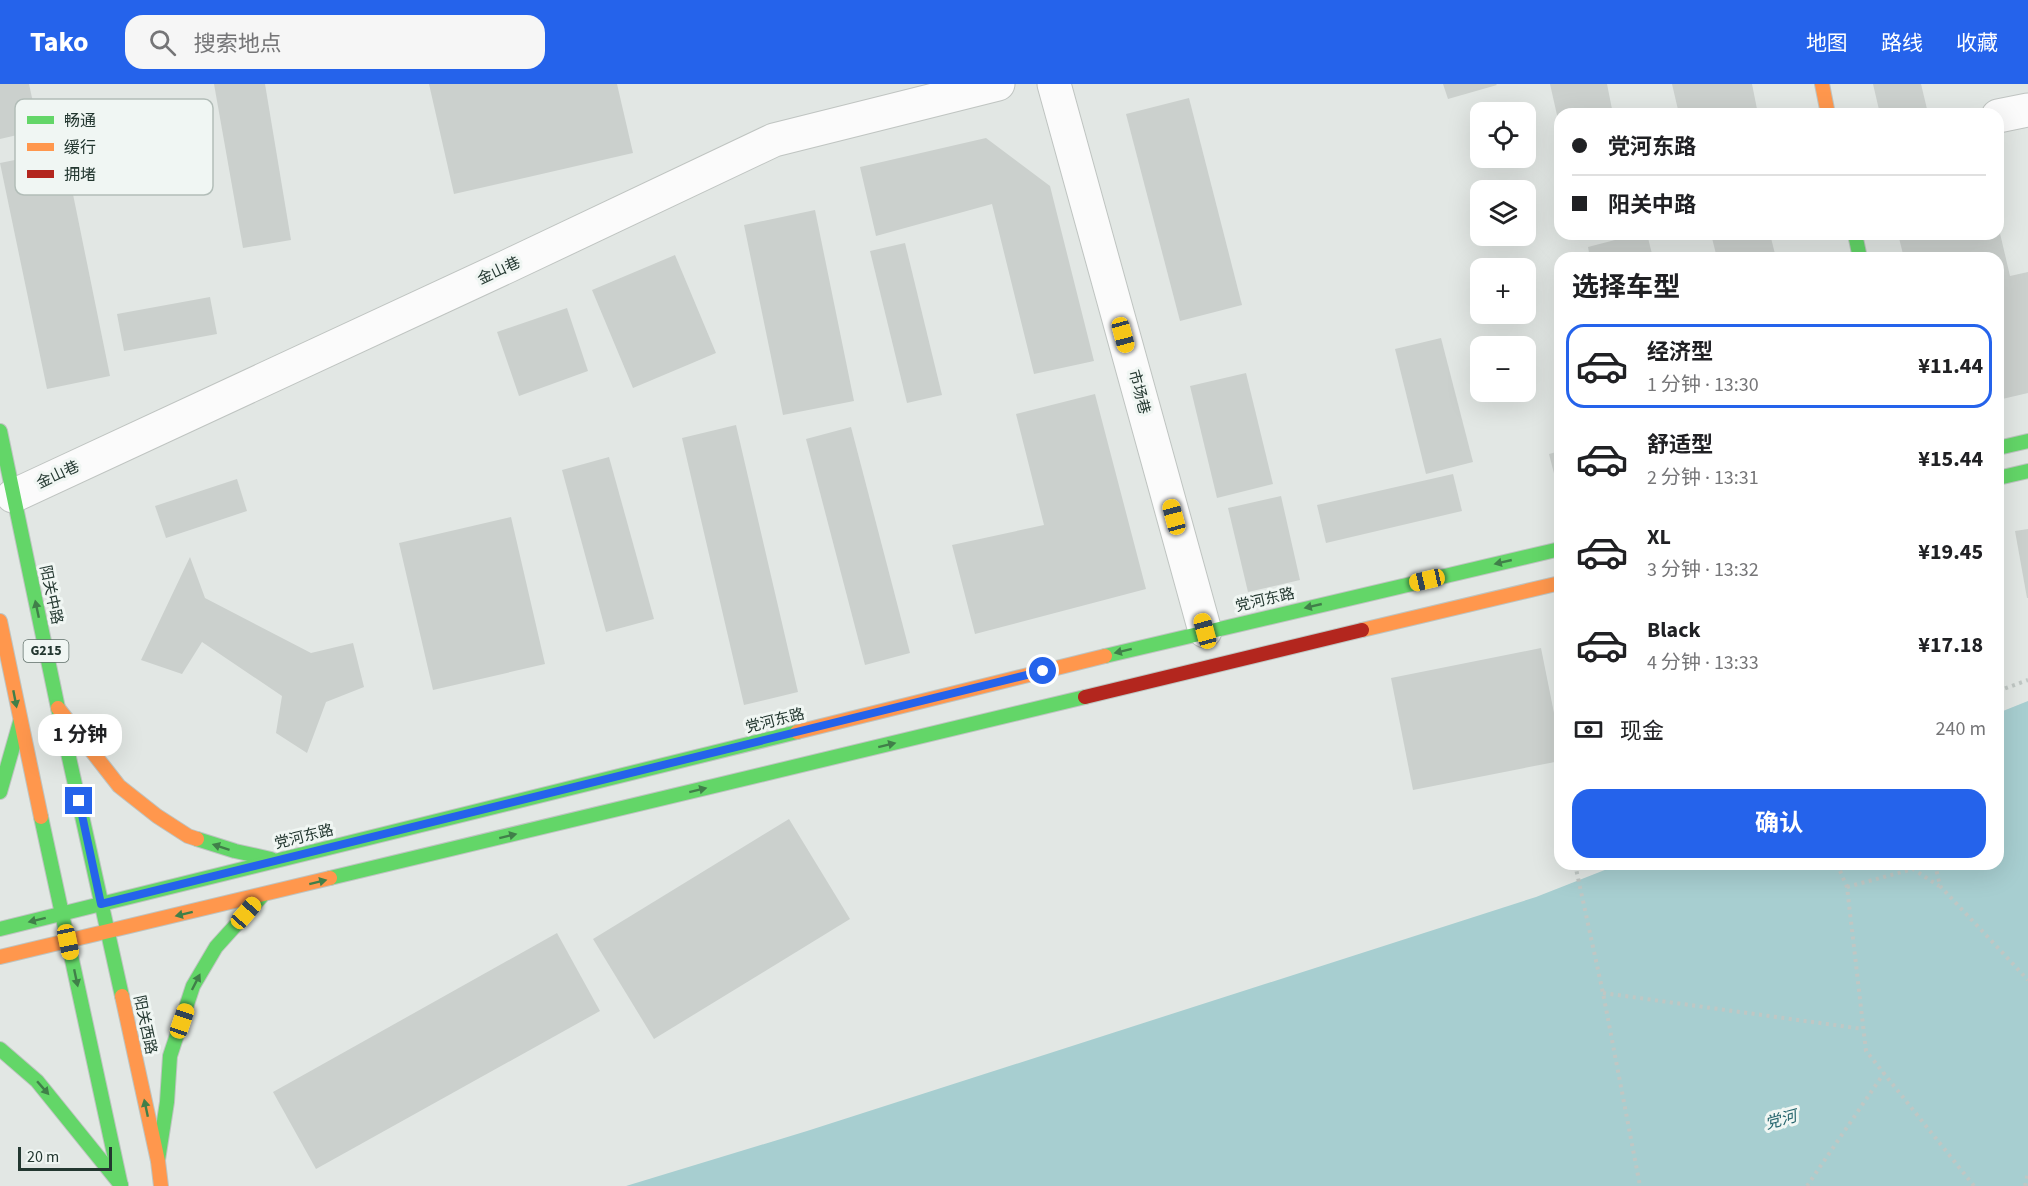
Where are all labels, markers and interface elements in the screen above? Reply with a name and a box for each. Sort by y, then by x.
search box [125,15,545,69]
text: Tako [30,22,89,62]
icon: search [146,26,179,59]
text: 搜索地点 [194,28,282,60]
text: 地图 [1806,28,1848,58]
text: 路线 [1881,28,1923,58]
text: 收藏 [1956,28,1998,58]
legend [15,99,213,195]
map controls [1470,102,1536,402]
button: locate [1470,102,1536,168]
text: 畅通 [64,110,96,132]
text: 党河东路 [1608,131,1696,163]
text: 缓行 [64,137,96,159]
text: 拥堵 [64,164,96,186]
button: layers [1470,180,1536,246]
text: 阳关中路 [1608,189,1696,221]
street label: 金山巷 [474,252,524,290]
button: + [1470,258,1536,324]
text: 选择车型 [1572,268,1680,307]
car [1110,315,1136,355]
button: − [1470,336,1536,402]
text: 经济型 [1647,336,1713,368]
icon: car [1575,339,1629,393]
text: ¥11.44 [1918,350,1983,382]
street label: 市场巷 [1123,368,1155,416]
text: 1 分钟 · 13:30 [1647,371,1759,399]
text: 舒适型 [1647,429,1713,461]
icon: car [1575,432,1629,486]
text: ¥15.44 [1918,443,1983,475]
street label: 金山巷 [33,456,83,494]
text: 2 分钟 · 13:31 [1647,464,1759,492]
car [1161,497,1187,537]
text: XL [1647,521,1671,553]
icon: car [1575,525,1629,579]
text: ¥19.45 [1918,536,1983,568]
text: 3 分钟 · 13:32 [1647,556,1759,584]
one-way arrow [1494,558,1512,568]
street label: 阳关中路 [34,563,68,627]
car [1407,567,1447,593]
street label: 党河东路 [1233,583,1297,617]
one-way arrow [32,599,41,618]
one-way arrow [1303,602,1322,611]
car [1192,611,1218,651]
text: Black [1647,614,1701,646]
icon: car [1575,618,1629,672]
text: ¥17.18 [1918,629,1983,661]
road number: G215 [24,640,68,662]
one-way arrow [1114,647,1133,657]
text: 4 分钟 · 13:33 [1647,649,1759,677]
route start [1029,657,1056,684]
one-way arrow [11,689,21,708]
street label: 党河东路 [743,704,807,738]
icon: cash [1572,713,1605,746]
callout: 1 分钟 [37,714,121,756]
text: 现金 [1620,715,1664,747]
text: 240 m [1936,715,1986,743]
text: 1 分钟 [53,721,107,749]
one-way arrow [878,739,896,749]
one-way arrow [688,785,707,795]
route end [65,787,92,814]
button: 确认 [1572,789,1986,858]
street label: 党河东路 [272,820,336,854]
one-way arrow [499,831,517,841]
one-way arrow [212,842,230,851]
one-way arrow [309,876,328,886]
car [227,894,265,932]
one-way arrow [175,910,193,920]
one-way arrow [28,916,46,925]
car [55,923,81,961]
one-way arrow [72,968,81,987]
one-way arrow [191,973,201,990]
street label: 阳关西路 [128,993,162,1057]
car [168,1001,196,1041]
one-way arrow [36,1080,49,1095]
one-way arrow [141,1099,151,1117]
water label: 党河 [1763,1104,1802,1135]
scale bar [18,1144,112,1172]
text: 20 m [27,1146,59,1168]

